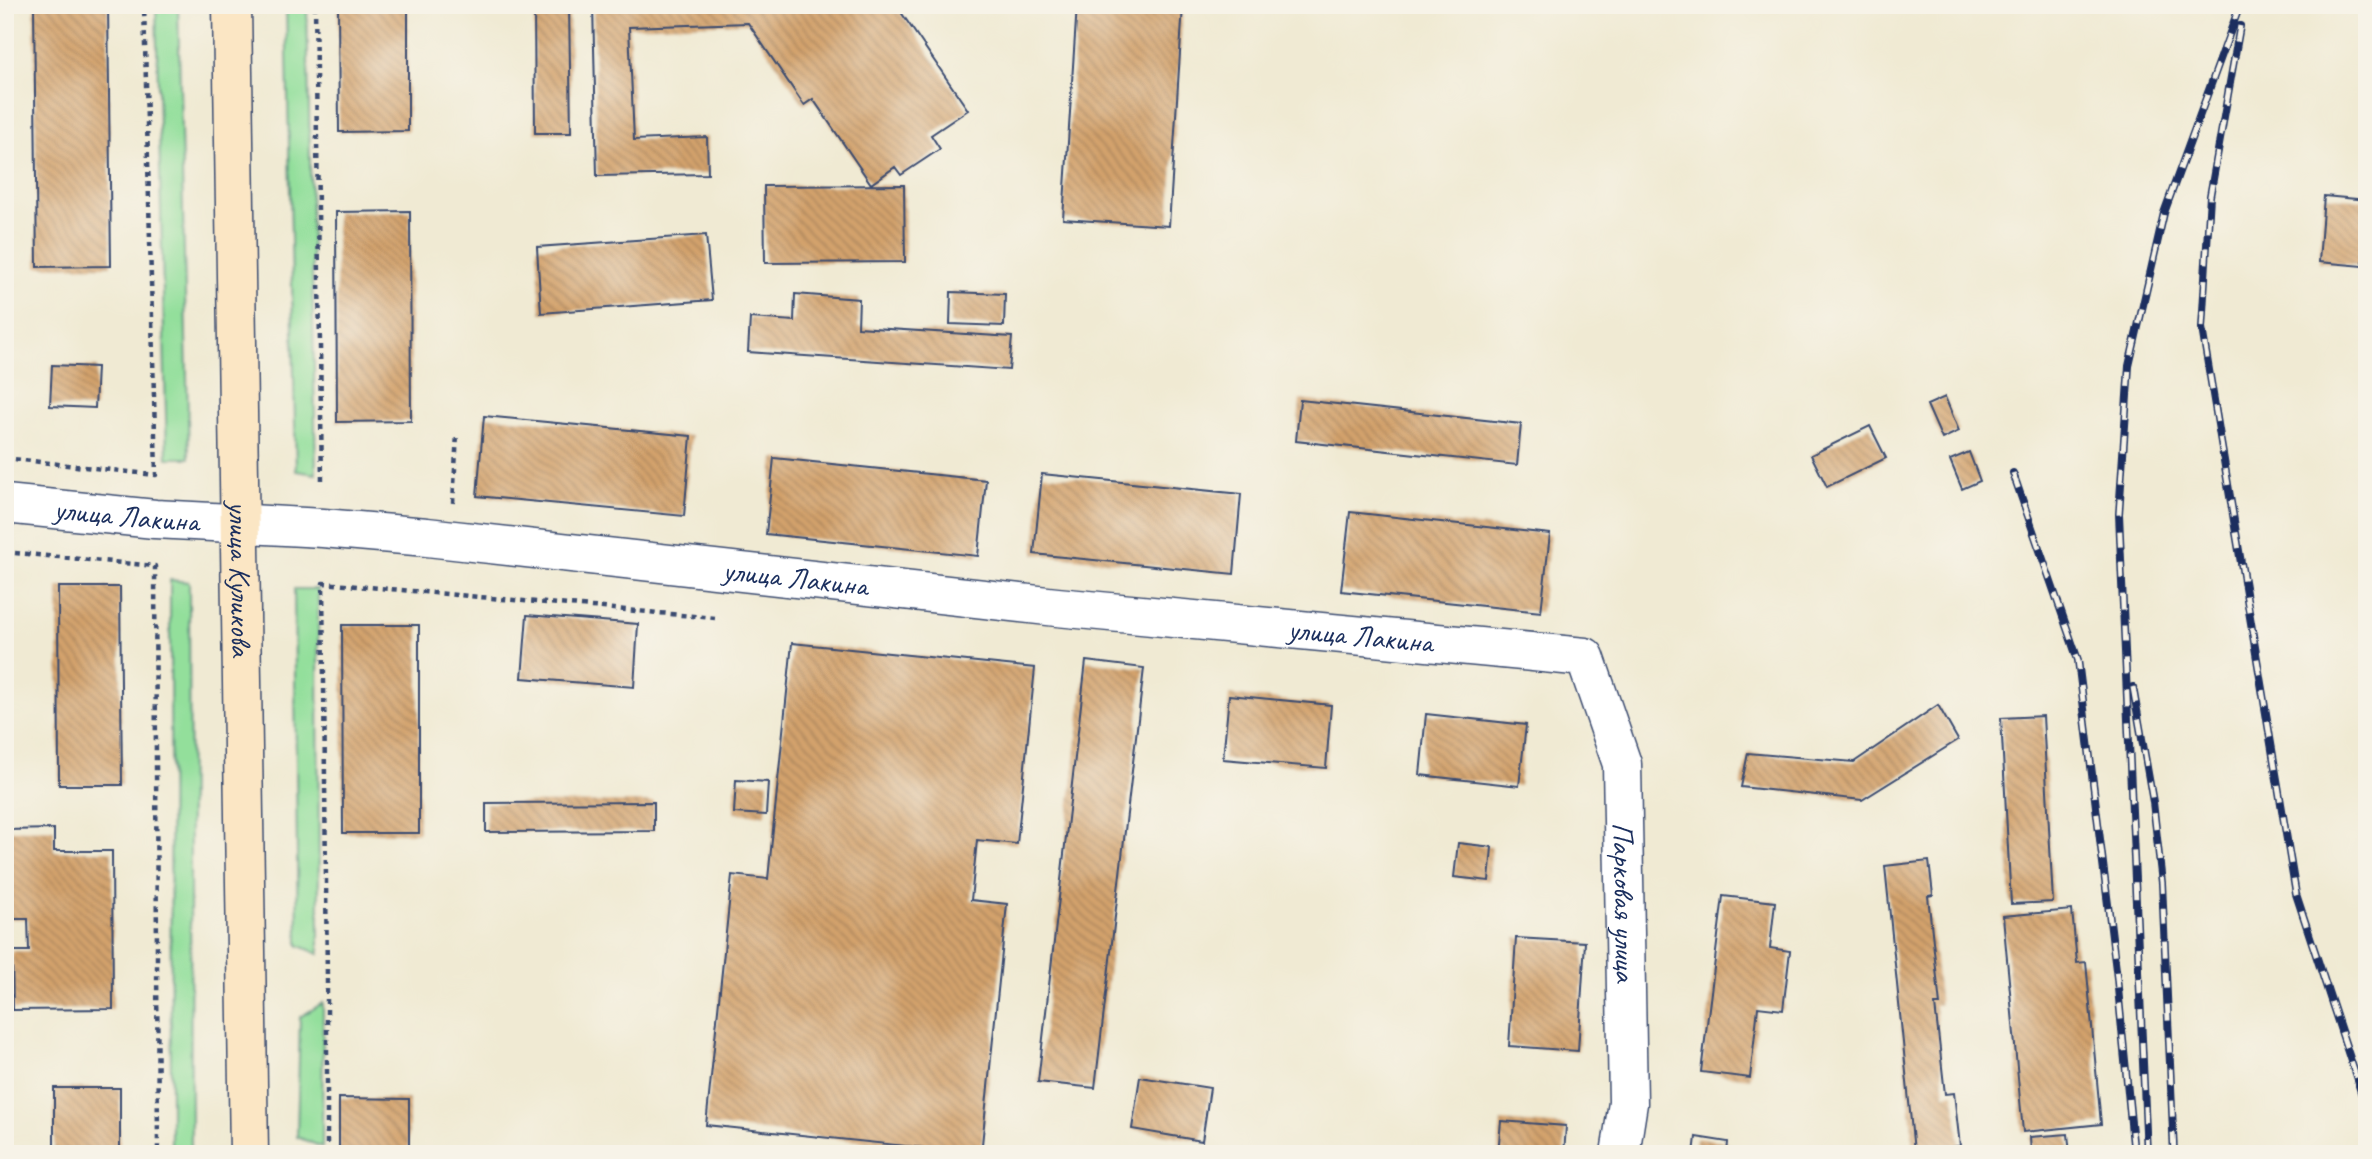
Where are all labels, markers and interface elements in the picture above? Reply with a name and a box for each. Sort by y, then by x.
street label: улица Лакина [50,490,202,540]
street label: улица Куликова [220,499,261,659]
street label: улица Лакина [719,551,872,605]
street label: улица Лакина [1284,610,1437,662]
street label: Парковая улица [1604,822,1645,984]

